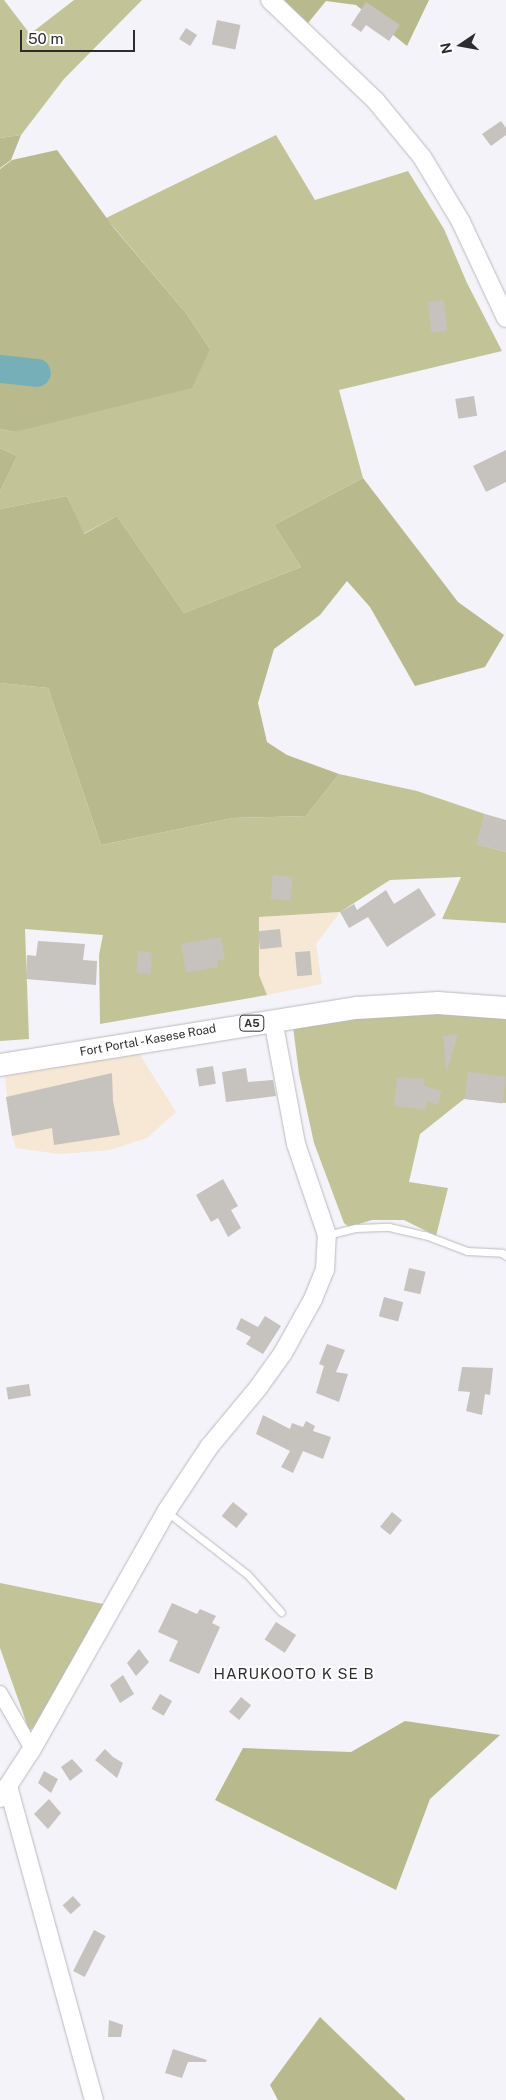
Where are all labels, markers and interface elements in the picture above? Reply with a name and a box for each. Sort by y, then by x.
scale bar [22,20,138,52]
north arrow [436,20,486,70]
text: 50 m [28,30,63,47]
text: N [437,41,455,55]
road number: A5 [238,1014,266,1032]
street label: Fort Portal - Kasese Road [77,1022,219,1060]
district label: HARUKOOTO K SE B [211,1665,377,1683]

